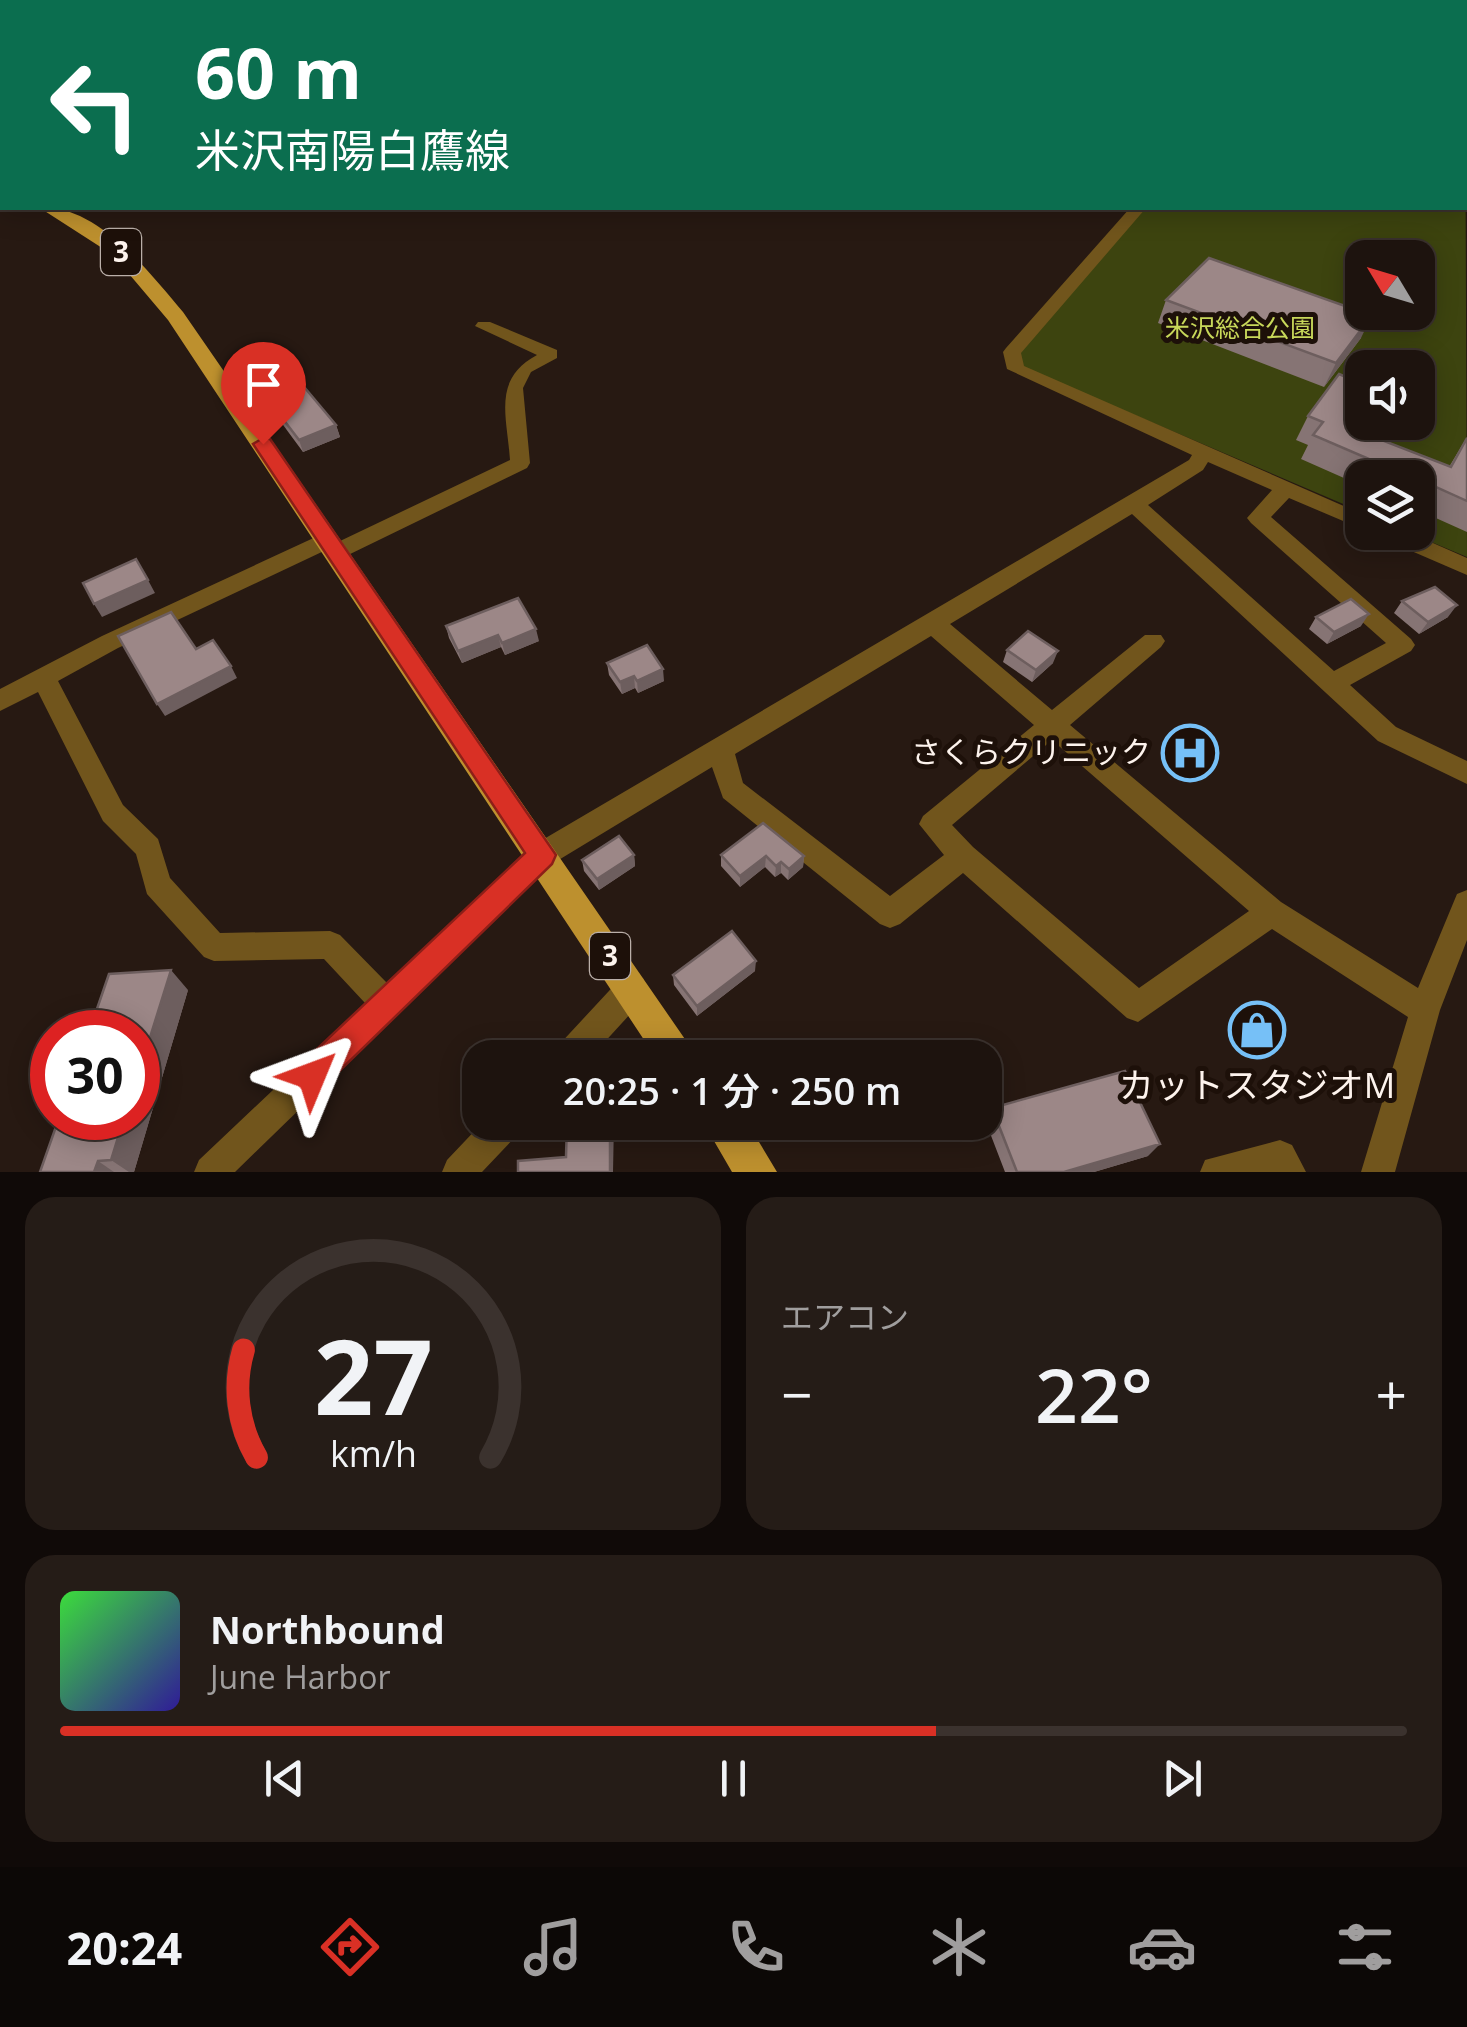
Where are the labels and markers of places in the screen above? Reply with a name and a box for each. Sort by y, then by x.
pin [221,342,306,445]
hospital icon: さくらクリニック [1160,723,1220,783]
place label: さくらクリニック [911,731,1151,772]
shop icon: カットスタジオM [1227,1000,1287,1060]
place label: カットスタジオM [1119,1061,1395,1108]

